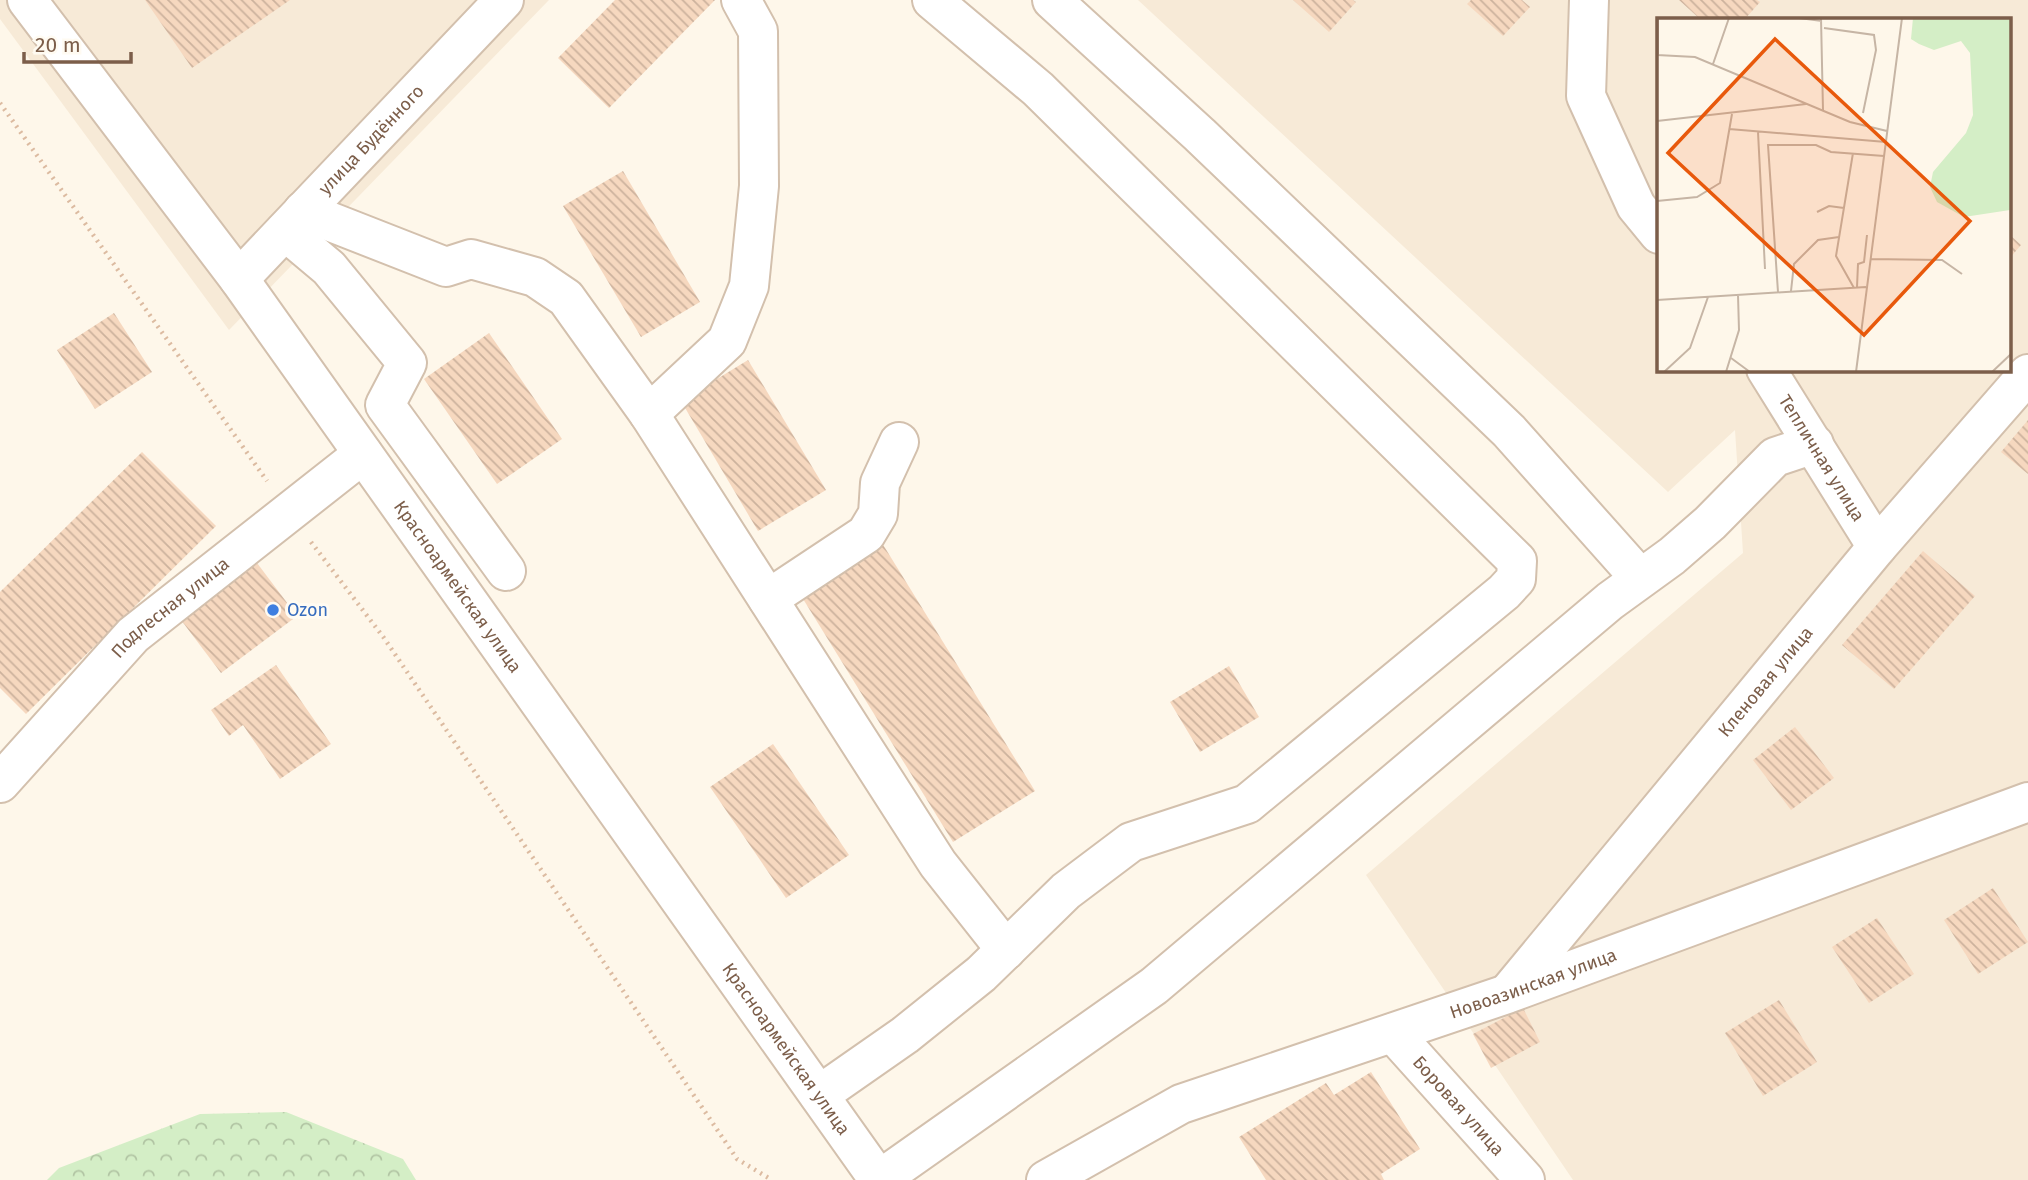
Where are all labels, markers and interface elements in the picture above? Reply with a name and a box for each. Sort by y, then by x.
inset map [1657,18,2010,371]
scale bar [24,21,131,65]
text: 20 m [35,32,81,58]
street label: улица Будённого [314,80,429,199]
street label: Тепличная улица [1774,391,1869,526]
street label: Красноармейская улица [389,496,526,677]
street label: Подлесная улица [107,553,234,663]
place label: Ozon [287,599,328,621]
marker: Ozon [265,602,281,618]
street label: Кленовая улица [1713,622,1818,741]
street label: Новоазинская улица [1447,944,1620,1024]
street label: Красноармейская улица [717,959,855,1139]
street label: Боровая улица [1408,1051,1509,1160]

